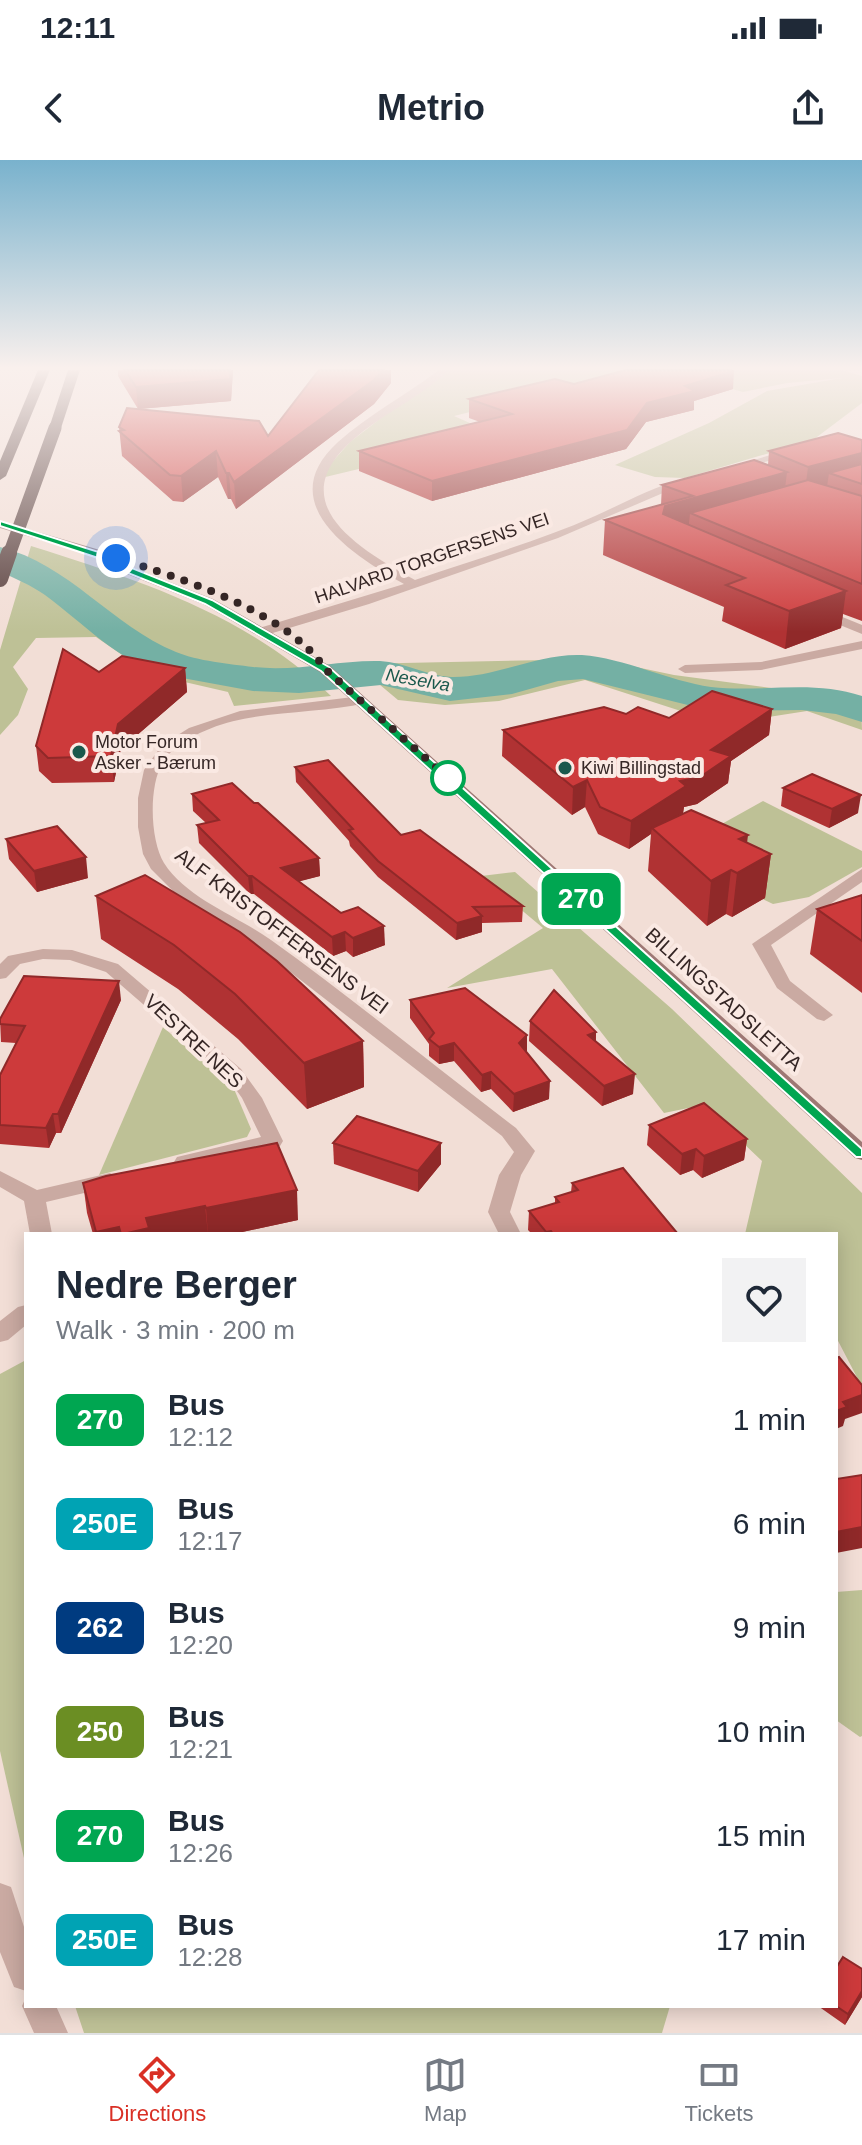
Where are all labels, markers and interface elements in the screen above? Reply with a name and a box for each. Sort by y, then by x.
text: 12:11 [40,11,115,44]
icon: back [32,86,76,130]
icon: share [786,86,830,130]
text: Metrio [377,87,485,128]
street label: HALVARD TORGERSENS VEI [312,508,552,608]
your location [96,538,136,578]
water label: Neselva [384,665,452,695]
place label: Motor Forum Asker - Bærum [95,732,216,773]
marker: Motor Forum Asker - Bærum [70,743,88,761]
place label: Kiwi Billingstad [581,758,701,778]
marker: Kiwi Billingstad [556,759,574,777]
unlabelled marker [431,761,465,795]
street label: ALF KRISTOFFERSENS VEI [171,844,393,1018]
line badge: 270 [535,873,627,925]
text: 270 [558,883,604,914]
street label: BILLINGSTADSLETTA [641,923,807,1075]
street label: VESTRE NES [140,990,248,1092]
button: heart [722,1258,806,1342]
text: Nedre Berger [56,1264,297,1306]
text: Walk · 3 min · 200 m [56,1315,295,1345]
text: Bus [168,1388,225,1421]
text: 1 min [733,1403,806,1436]
text: 270 [77,1404,123,1435]
text: 12:12 [168,1422,233,1452]
text: Bus [177,1492,234,1525]
text: 6 min [733,1507,806,1540]
text: 250E [72,1508,137,1539]
text: 12:17 [177,1526,242,1556]
text: Bus [168,1596,225,1629]
text: 9 min [733,1611,806,1644]
text: 262 [77,1612,123,1643]
text: 12:20 [168,1630,233,1660]
text: Bus [168,1700,225,1733]
text: 10 min [716,1715,806,1748]
text: 250 [77,1716,123,1747]
text: 12:21 [168,1734,233,1764]
text: Bus [168,1804,225,1837]
text: 15 min [716,1819,806,1852]
text: 270 [77,1820,123,1851]
text: 12:26 [168,1838,233,1868]
text: Bus [177,1908,234,1941]
text: 17 min [716,1923,806,1956]
text: 250E [72,1924,137,1955]
text: 12:28 [177,1942,242,1972]
tab: Directions [109,2053,206,2127]
tab: Map [423,2053,467,2127]
tab: Tickets [685,2053,753,2127]

